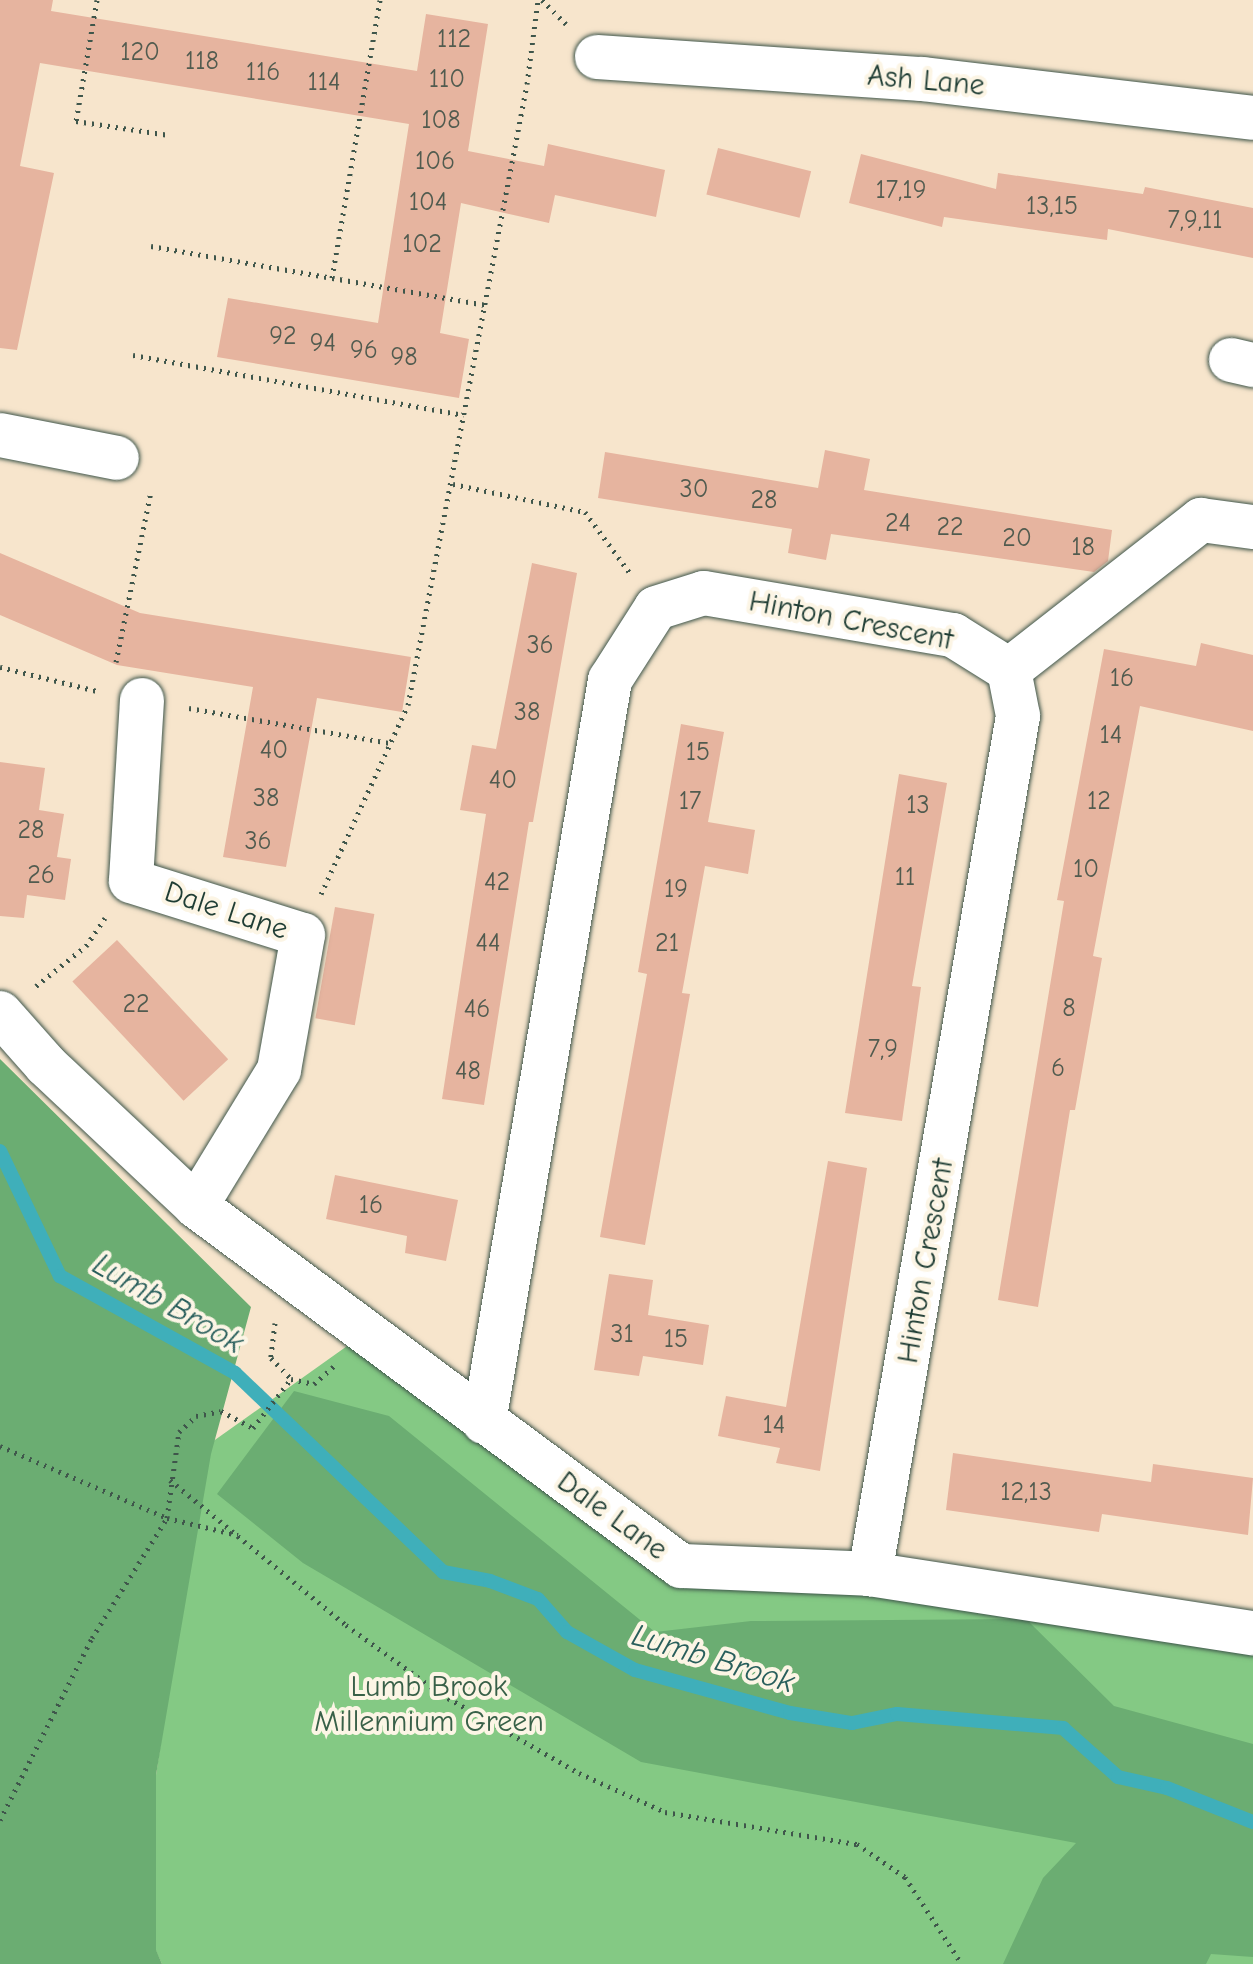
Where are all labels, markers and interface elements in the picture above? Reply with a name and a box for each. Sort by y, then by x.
house number: 112 [437,24,471,56]
house number: 120 [120,37,160,69]
house number: 118 [185,46,219,78]
house number: 116 [246,57,280,89]
street label: Ash Lane [866,58,986,104]
house number: 110 [429,64,465,96]
house number: 114 [307,67,341,99]
house number: 108 [421,105,461,137]
house number: 106 [415,146,455,178]
house number: 17,19 [876,175,926,207]
house number: 104 [409,187,447,219]
house number: 13,15 [1026,191,1078,223]
house number: 7,9,11 [1167,205,1223,237]
house number: 102 [402,229,442,261]
house number: 92 [269,321,297,353]
house number: 94 [310,328,336,360]
house number: 96 [350,335,378,367]
house number: 98 [390,342,418,374]
house number: 30 [680,474,708,506]
house number: 28 [751,485,777,517]
house number: 24 [885,508,911,540]
house number: 22 [936,512,964,544]
house number: 20 [1002,523,1032,555]
house number: 18 [1071,532,1095,564]
street label: Hinton Crescent [746,584,956,658]
house number: 36 [526,630,554,662]
house number: 16 [1110,663,1134,695]
house number: 38 [514,697,540,729]
house number: 14 [1100,720,1122,752]
house number: 40 [260,735,288,767]
house number: 15 [686,737,710,769]
house number: 40 [489,765,517,797]
house number: 38 [253,783,279,815]
house number: 17 [679,786,701,818]
house number: 12 [1087,786,1111,818]
house number: 13 [906,790,930,822]
house number: 28 [18,815,44,847]
house number: 36 [244,826,272,858]
house number: 10 [1073,854,1099,886]
house number: 26 [27,860,55,892]
house number: 11 [895,862,915,894]
house number: 42 [484,867,510,899]
street label: Dale Lane [160,874,292,948]
house number: 19 [664,874,688,906]
house number: 44 [475,928,501,960]
house number: 21 [655,928,679,960]
house number: 22 [122,989,150,1021]
house number: 8 [1062,993,1076,1025]
house number: 46 [464,994,490,1026]
house number: 7,9 [868,1034,898,1066]
house number: 6 [1051,1053,1065,1085]
house number: 48 [455,1056,481,1088]
street label: Hinton Crescent [890,1156,962,1366]
house number: 16 [359,1190,383,1222]
water label: Lumb Brook [86,1245,250,1363]
house number: 31 [610,1319,634,1351]
house number: 15 [664,1324,688,1356]
house number: 14 [763,1410,785,1442]
street label: Dale Lane [550,1464,674,1568]
house number: 12,13 [1000,1477,1052,1509]
water label: Lumb Brook [627,1616,799,1702]
park label: Lumb Brook Millennium Green [314,1669,544,1740]

